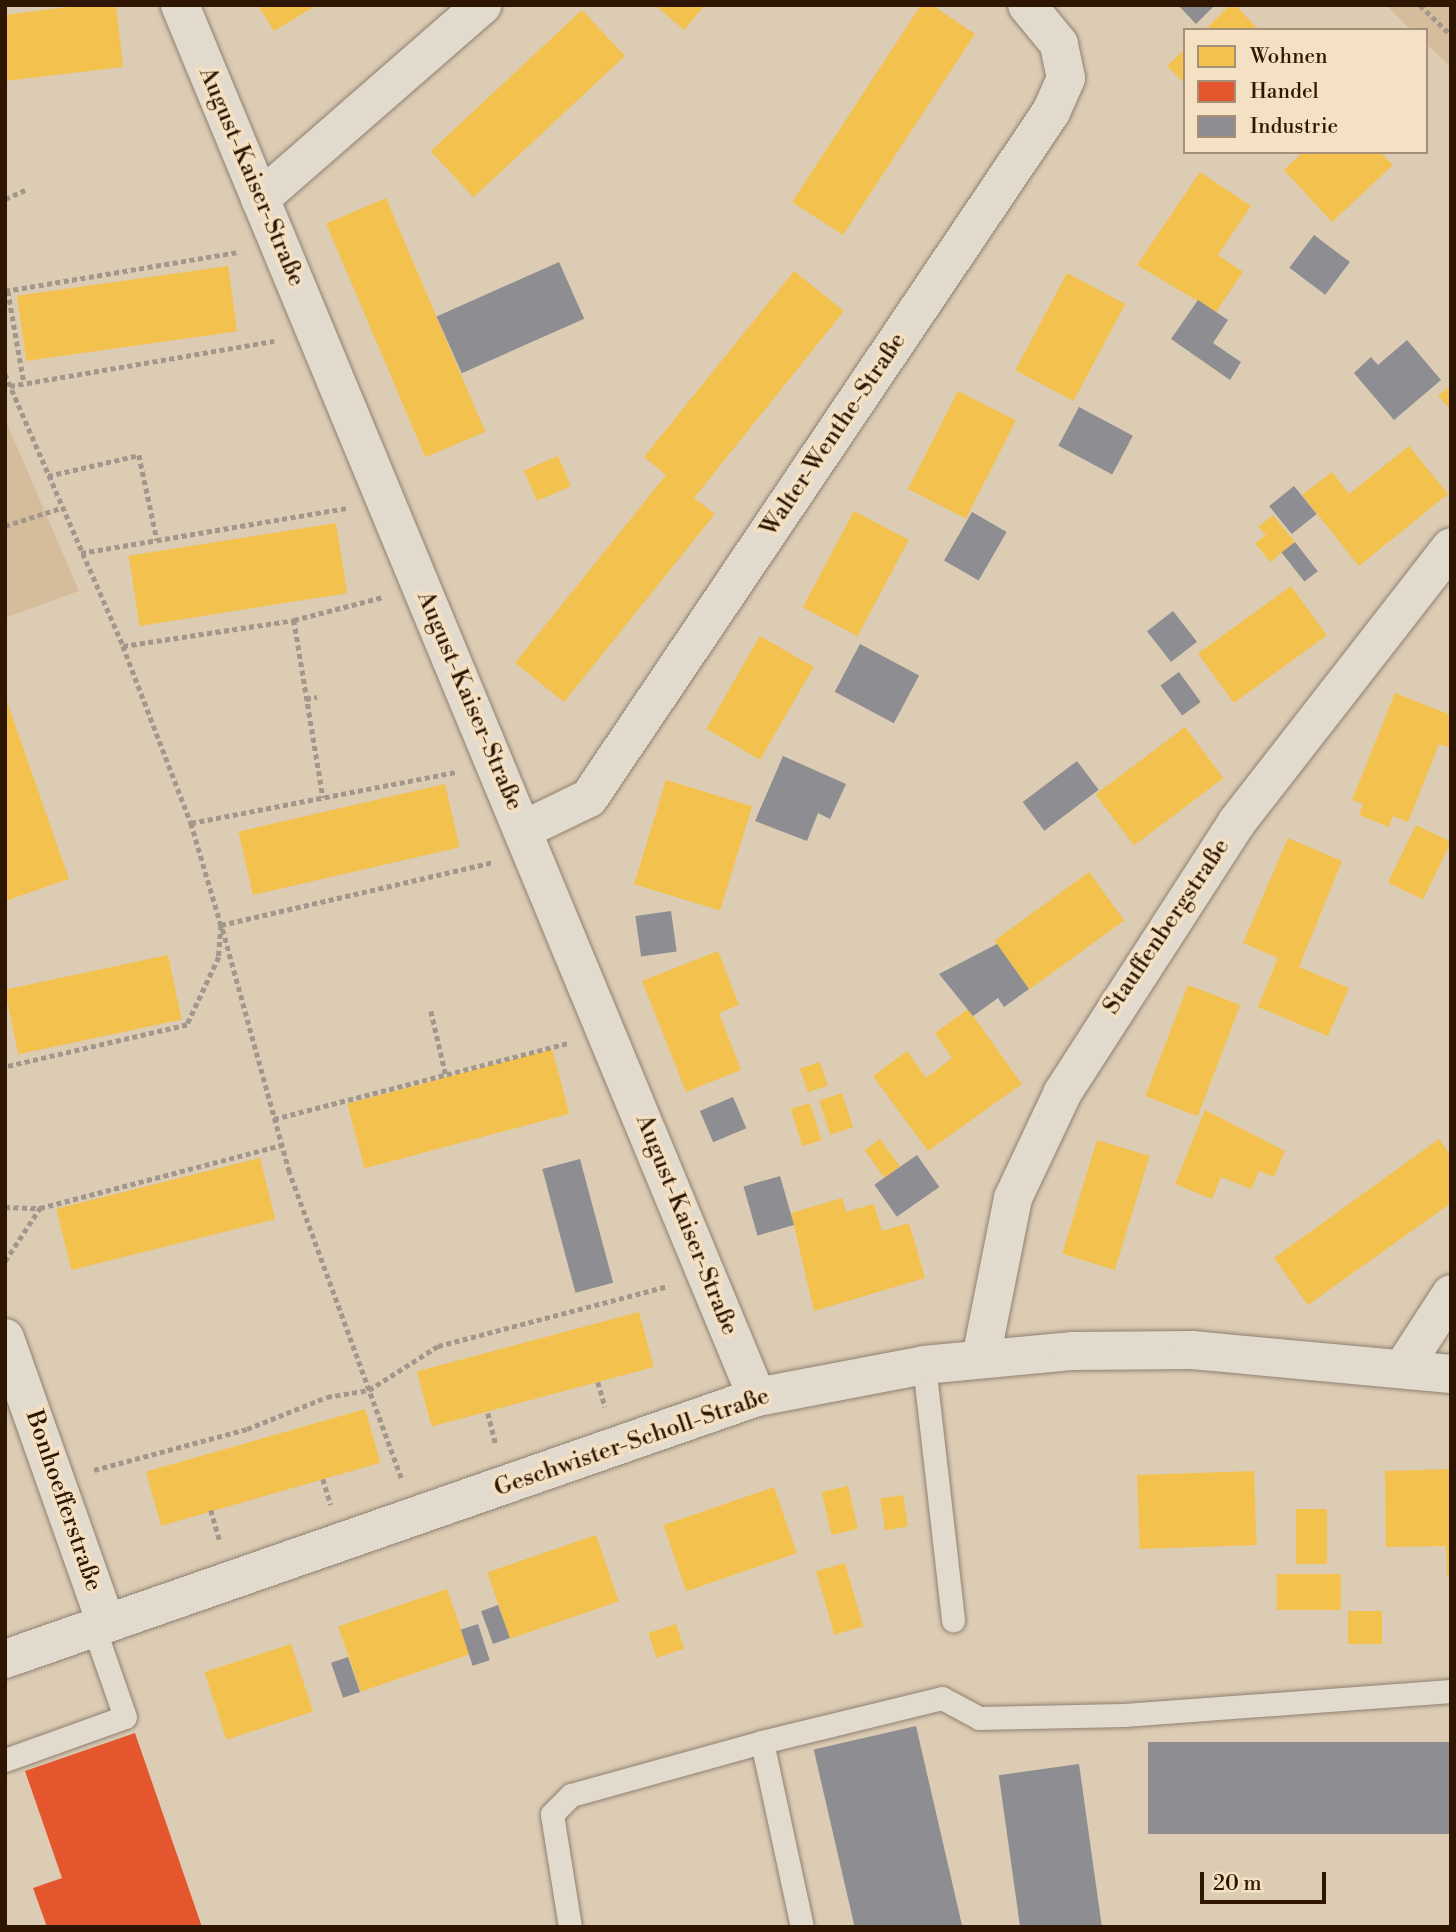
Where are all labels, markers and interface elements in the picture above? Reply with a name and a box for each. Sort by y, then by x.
legend [1183,28,1428,154]
text: Wohnen [1250,44,1328,70]
street label: August-Kaiser-Straße [192,63,310,291]
text: Handel [1250,79,1319,105]
text: Industrie [1250,114,1338,140]
street label: Walter-Wenthe-Straße [755,328,913,542]
street label: August-Kaiser-Straße [410,587,528,815]
street label: Stauffenbergstraße [1098,834,1236,1020]
street label: August-Kaiser-Straße [629,1111,743,1339]
street label: Geschwister-Scholl-Straße [491,1382,773,1504]
street label: Bonhoefferstraße [19,1407,107,1595]
scale bar [1204,1858,1330,1902]
text: 20 m [1213,1871,1262,1897]

